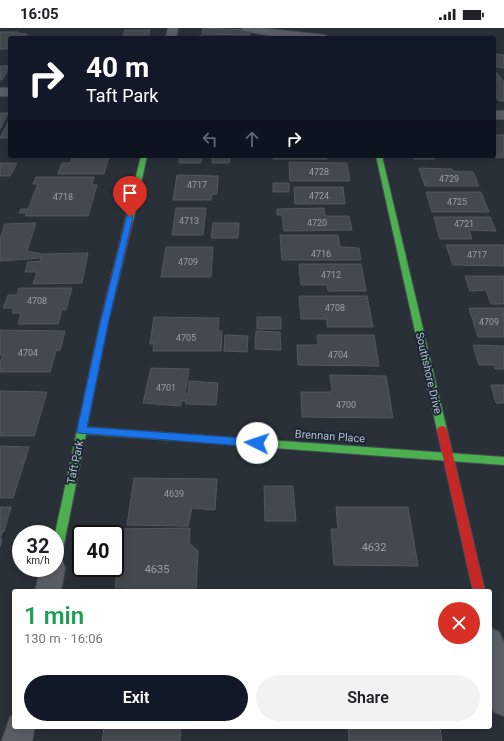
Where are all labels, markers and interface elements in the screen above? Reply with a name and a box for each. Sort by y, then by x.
text: 16:05 [20,5,59,23]
text: 40 m [86,51,149,84]
icon: right [20,52,72,104]
text: Taft Park [86,85,158,106]
icon: left [199,128,221,150]
icon: ahead [241,128,263,150]
icon: right [283,128,305,150]
house number: 4728 [309,167,329,177]
house number: 4729 [439,174,459,184]
pin [113,176,147,217]
house number: 4717 [187,180,207,190]
icon: arrive [119,182,141,204]
house number: 4724 [309,191,329,201]
house number: 4718 [53,192,73,202]
house number: 4725 [447,197,467,207]
house number: 4713 [179,216,199,226]
house number: 4720 [307,218,327,228]
house number: 4721 [454,219,474,229]
house number: 4716 [311,249,331,259]
house number: 4717 [467,250,487,260]
house number: 4709 [178,257,198,267]
house number: 4712 [321,270,341,280]
house number: 4708 [27,296,47,306]
house number: 4708 [325,303,345,313]
house number: 4709 [479,317,499,327]
street label: Southshore Drive [413,331,444,415]
house number: 4705 [176,333,196,343]
house number: 4704 [18,348,38,358]
house number: 4704 [328,350,348,360]
house number: 4701 [156,383,176,393]
house number: 4700 [336,400,356,410]
position arrow [236,422,278,464]
street label: Brennan Place [294,428,366,445]
street label: Taft Park [65,439,87,485]
house number: 4639 [164,489,184,499]
speed limit sign: 40 [72,525,124,577]
text: 32 [27,534,49,558]
house number: 4632 [362,541,386,554]
text: km/h [26,555,50,566]
house number: 4635 [145,563,169,576]
text: 1 min [24,602,84,630]
button: close [438,602,480,644]
text: 130 m · 16:06 [24,631,103,646]
button: Exit [24,675,248,721]
button: Share [256,675,480,721]

